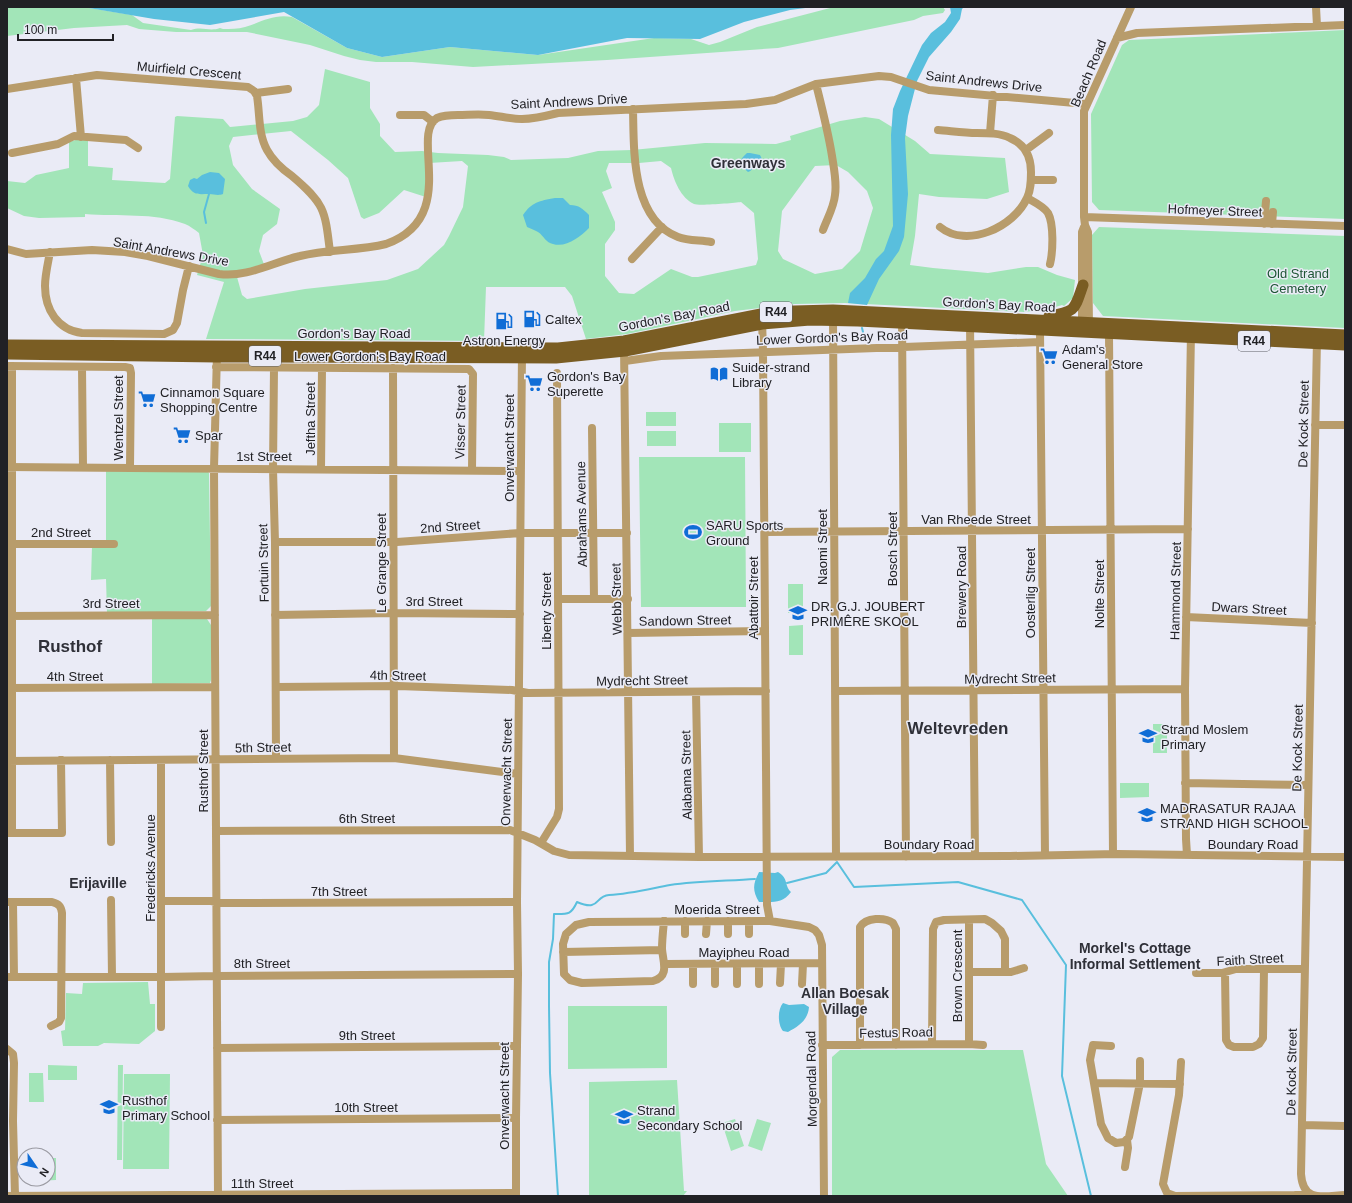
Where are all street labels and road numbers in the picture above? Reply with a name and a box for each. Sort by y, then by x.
street label: Beach Road [1068,37,1109,109]
street label: Muirfield Crescent [136,58,242,83]
street label: Saint Andrews Drive [925,68,1043,95]
street label: Saint Andrews Drive [510,91,628,112]
street label: Hofmeyer Street [1167,201,1263,220]
street label: Saint Andrews Drive [112,234,230,269]
street label: Gordon's Bay Road [942,294,1056,315]
street label: Gordon's Bay Road [617,298,731,335]
road number: R44 [760,302,792,322]
street label: Gordon's Bay Road [297,326,411,341]
street label: Lower Gordon's Bay Road [756,327,908,348]
road number: R44 [1238,331,1270,351]
road number: R44 [249,346,281,366]
street label: Lower Gordon's Bay Road [294,349,446,364]
street label: Wentzel Street [111,375,126,461]
street label: De Kock Street [1295,380,1312,468]
street label: Jeftha Street [303,382,318,456]
street label: Visser Street [452,384,469,459]
street label: Onverwacht Street [502,394,517,502]
street label: 1st Street [236,449,292,464]
street label: Abrahams Avenue [573,461,590,567]
street label: Naomi Street [815,509,830,585]
street label: Bosch Street [885,511,900,586]
street label: Van Rheede Street [921,512,1031,527]
street label: Le Grange Street [374,513,389,613]
street label: 2nd Street [420,517,481,536]
street label: Fortuin Street [255,523,272,602]
street label: 2nd Street [31,525,91,540]
street label: Hammond Street [1167,541,1184,640]
street label: Brewery Road [954,546,969,628]
street label: Oosterlig Street [1023,547,1038,638]
street label: Abattoir Street [746,556,761,640]
street label: Nolte Street [1092,559,1107,628]
street label: Webb Street [608,562,625,635]
street label: Liberty Street [539,572,554,650]
street label: 3rd Street [405,594,463,609]
street label: 3rd Street [82,596,140,611]
street label: Dwars Street [1211,599,1287,618]
street label: Sandown Street [639,612,732,629]
street label: 4th Street [370,668,427,683]
street label: 4th Street [47,669,104,684]
street label: Mydrecht Street [964,670,1056,687]
street label: Mydrecht Street [596,672,688,689]
street label: De Kock Street [1289,704,1306,792]
street label: Onverwacht Street [498,718,515,826]
street label: Rusthof Street [196,729,211,813]
street label: Alabama Street [678,730,695,820]
street label: 5th Street [235,740,292,755]
street label: 6th Street [339,811,396,826]
street label: Fredericks Avenue [143,814,158,922]
street label: Boundary Road [884,837,974,852]
street label: Boundary Road [1208,837,1298,852]
street label: 7th Street [311,884,368,899]
street label: Moerida Street [674,902,760,917]
street label: Brown Crescent [950,929,965,1022]
street label: Mayipheu Road [698,945,790,960]
street label: Faith Street [1216,950,1284,969]
street label: 8th Street [234,956,291,971]
street label: Festus Road [859,1024,933,1041]
street label: 9th Street [339,1028,396,1043]
street label: De Kock Street [1283,1028,1300,1116]
street label: Morgendal Road [803,1031,820,1127]
street label: Onverwacht Street [497,1042,512,1150]
street label: 10th Street [334,1100,398,1115]
street label: 11th Street [231,1176,294,1191]

